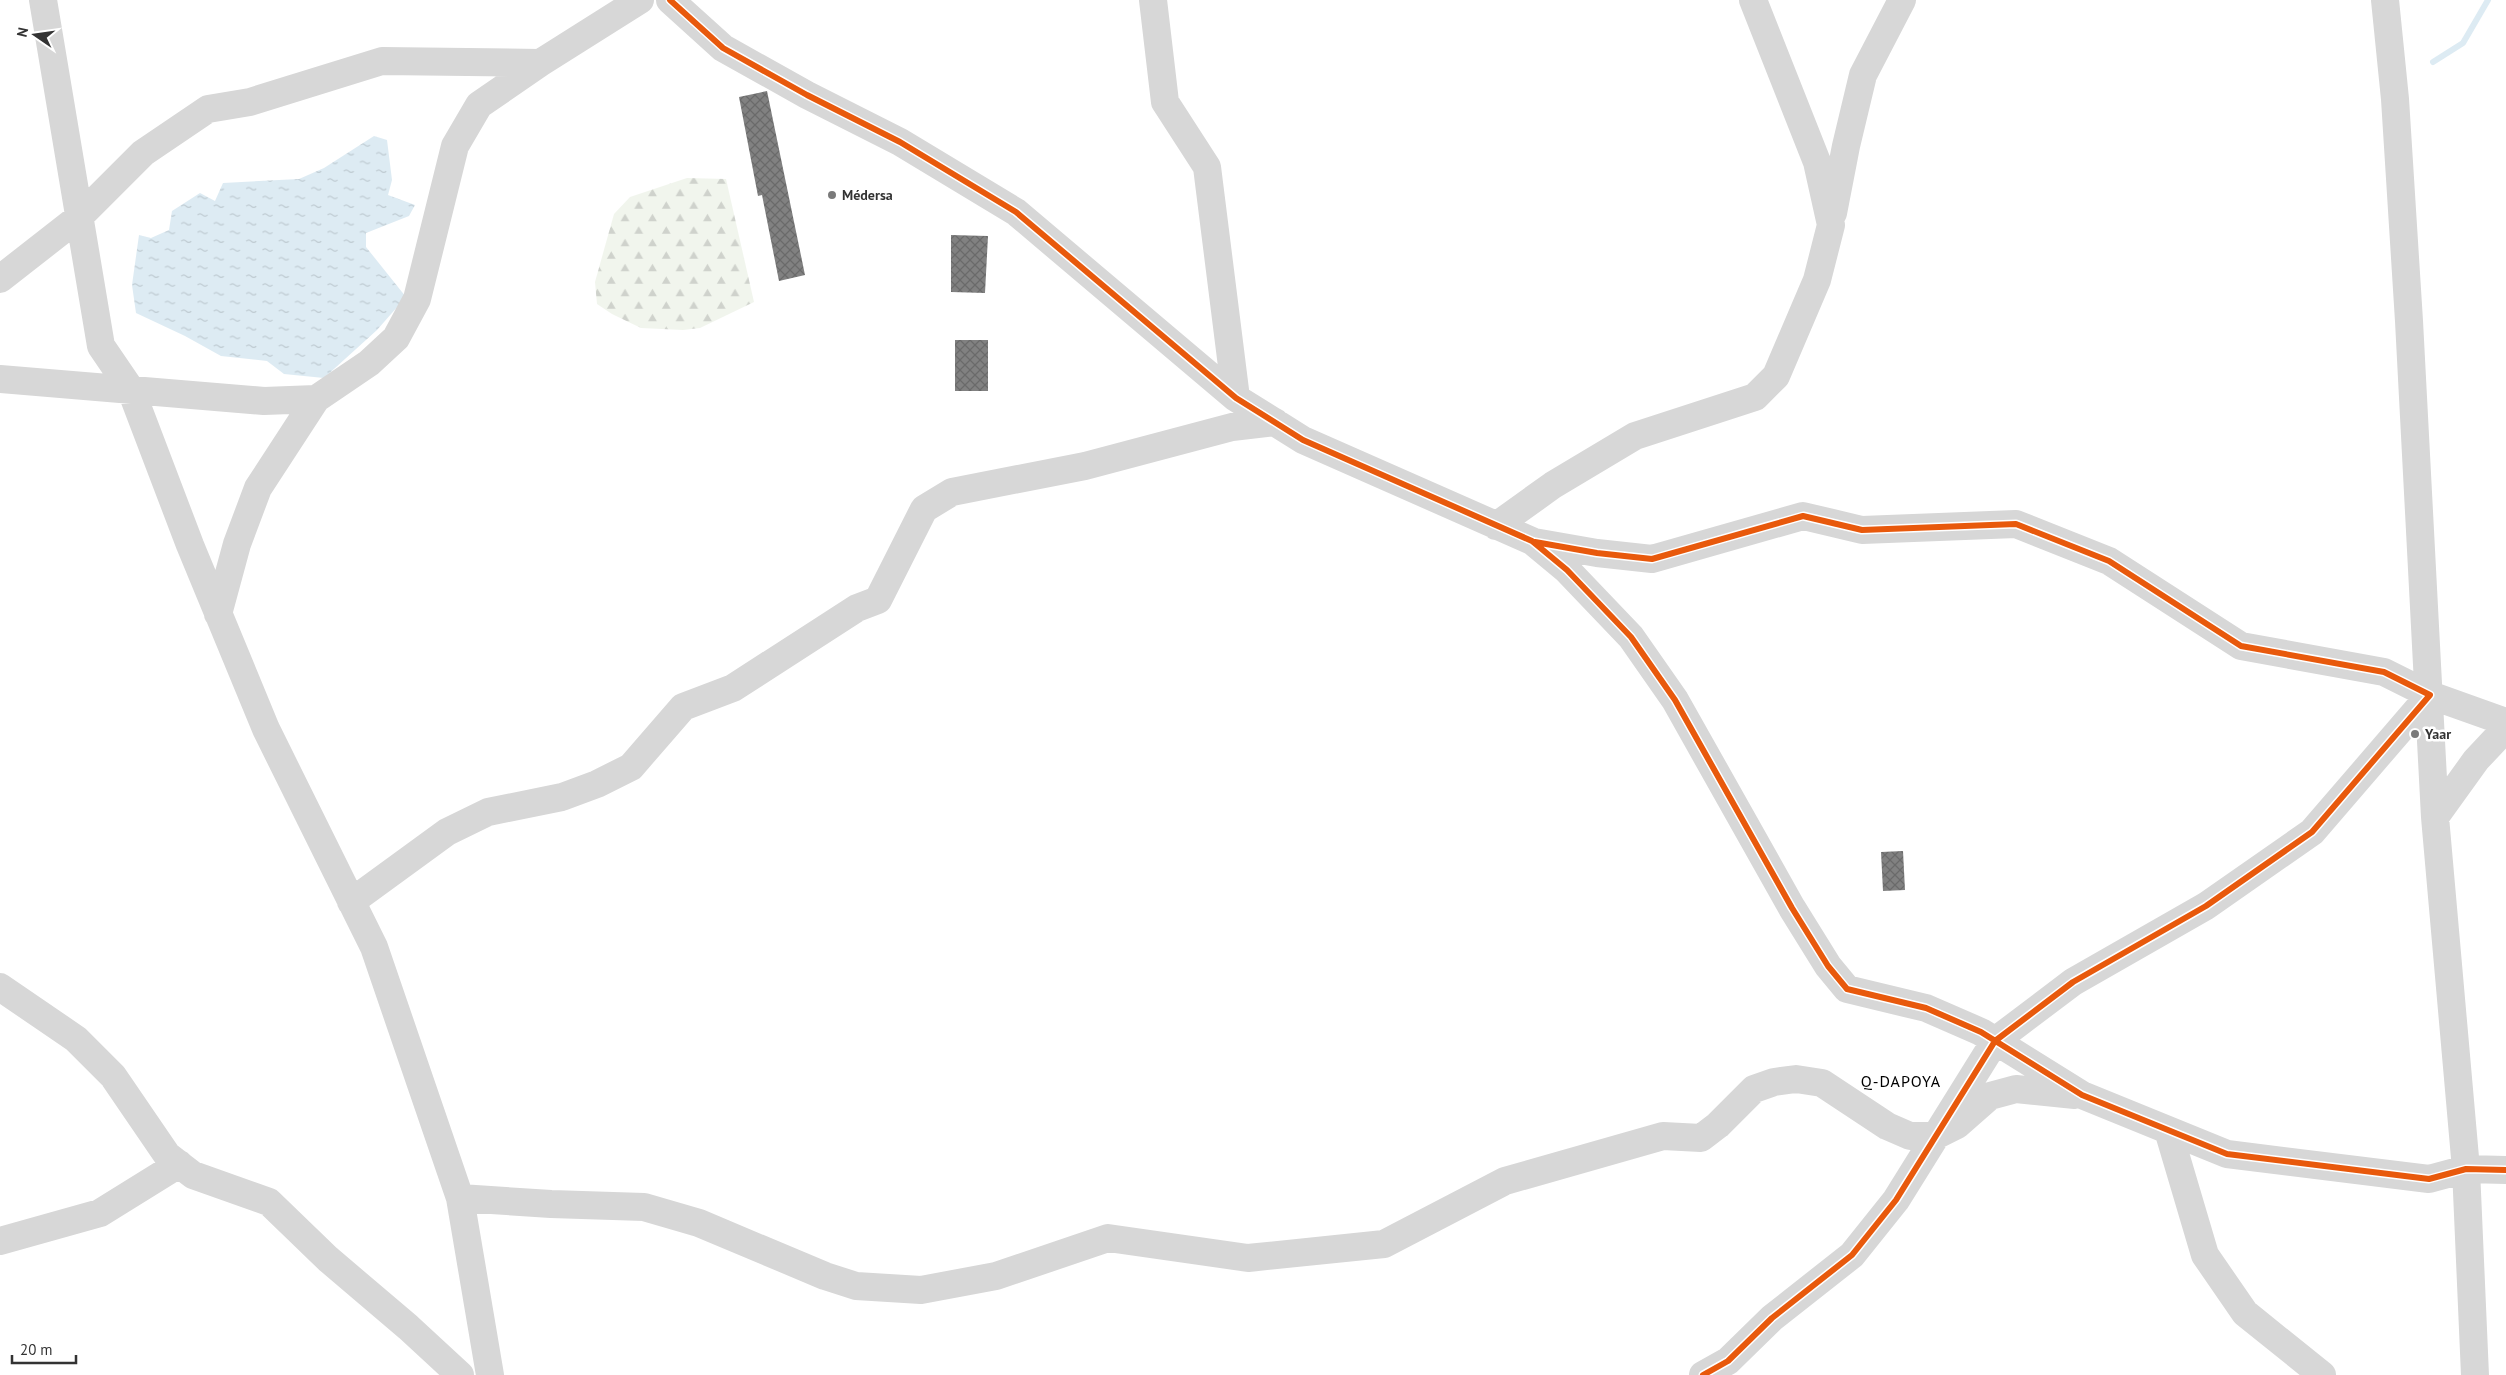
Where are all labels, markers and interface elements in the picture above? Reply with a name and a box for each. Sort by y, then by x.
north arrow [10,10,60,60]
text: N [13,26,32,39]
place label: Médersa [842,186,893,204]
marker: Médersa [826,189,838,201]
place label: Yaar [2424,725,2451,743]
marker: Yaar [2409,728,2421,740]
district label: Q-DAPOYA [1861,1071,1941,1091]
scale bar [12,1332,76,1364]
text: 20 m [20,1340,53,1359]

